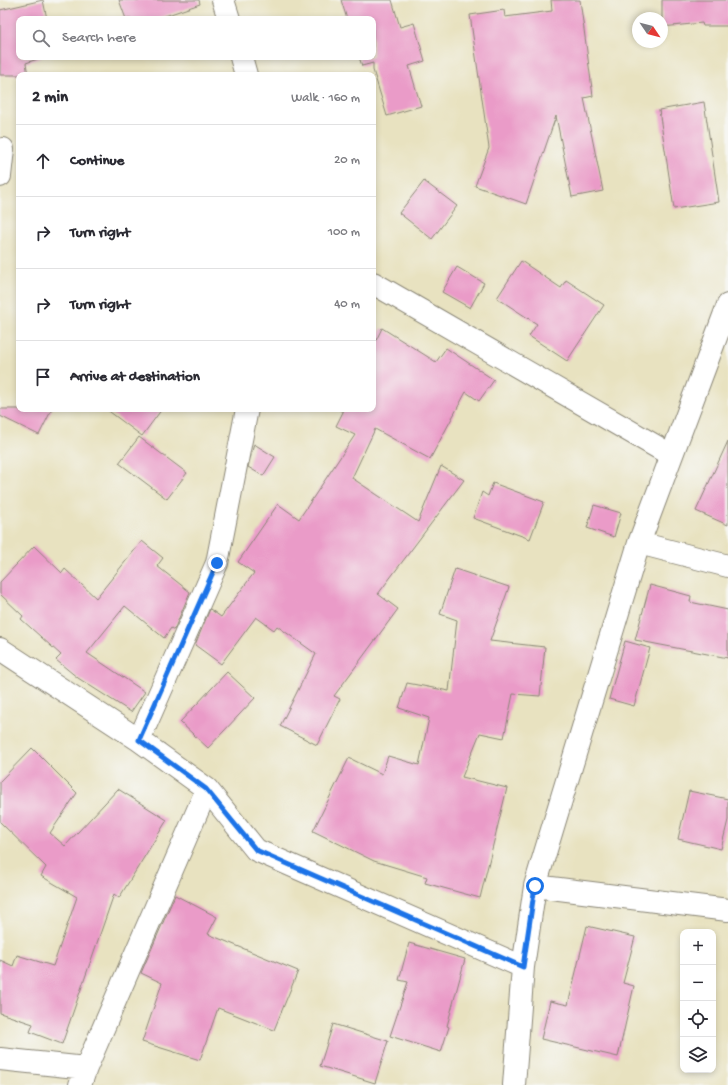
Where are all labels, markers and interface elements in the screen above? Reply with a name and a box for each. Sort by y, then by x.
north arrow [632,12,668,48]
search box [16,16,376,60]
icon: search [30,27,52,49]
text: Search here [62,29,136,47]
text: 2 min [32,88,68,108]
text: Walk · 160 m [291,91,360,106]
icon: ahead [32,150,54,172]
text: Continue [70,152,124,170]
text: 20 m [334,153,360,168]
icon: right [32,222,54,244]
text: Turn right [70,224,130,242]
text: 100 m [328,225,360,240]
icon: right [32,294,54,316]
text: Turn right [70,296,130,314]
text: 40 m [334,297,360,312]
icon: arrive [32,366,54,388]
text: Arrive at destination [70,368,200,386]
route end [208,554,226,572]
route start [526,877,544,895]
map controls [680,929,716,1073]
button: + [680,929,716,965]
button: − [680,965,716,1001]
button: locate [680,1001,716,1037]
button: layers [680,1037,716,1073]

